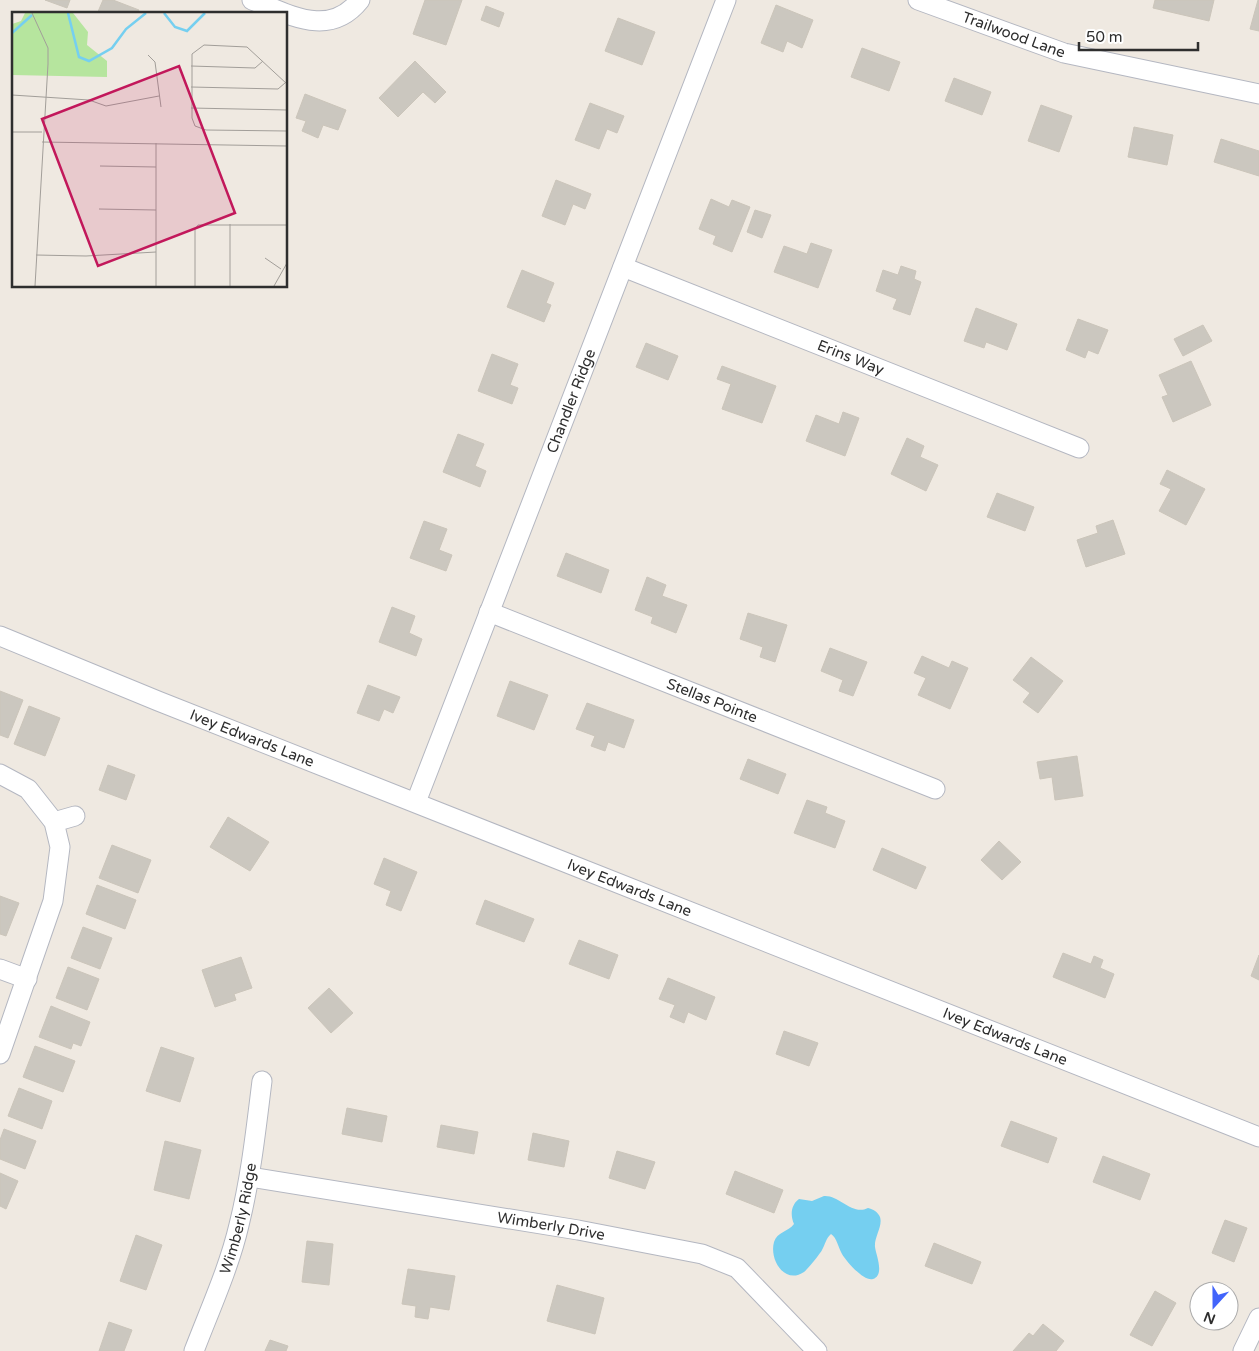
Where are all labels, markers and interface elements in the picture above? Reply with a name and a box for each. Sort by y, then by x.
street label: Trailwood Lane [960,8,1068,62]
inset map [12,12,288,288]
scale bar [1079,20,1198,52]
text: 50 m [1086,28,1123,46]
street label: Erins Way [815,336,887,379]
street label: Chandler Ridge [543,346,599,456]
street label: Stellas Pointe [664,674,760,727]
street label: Ivey Edwards Lane [187,706,317,771]
street label: Ivey Edwards Lane [565,855,694,920]
street label: Ivey Edwards Lane [940,1004,1070,1069]
street label: Wimberly Ridge [216,1162,260,1277]
street label: Wimberly Drive [496,1208,606,1244]
north arrow [1189,1281,1239,1331]
text: N [1201,1308,1218,1328]

